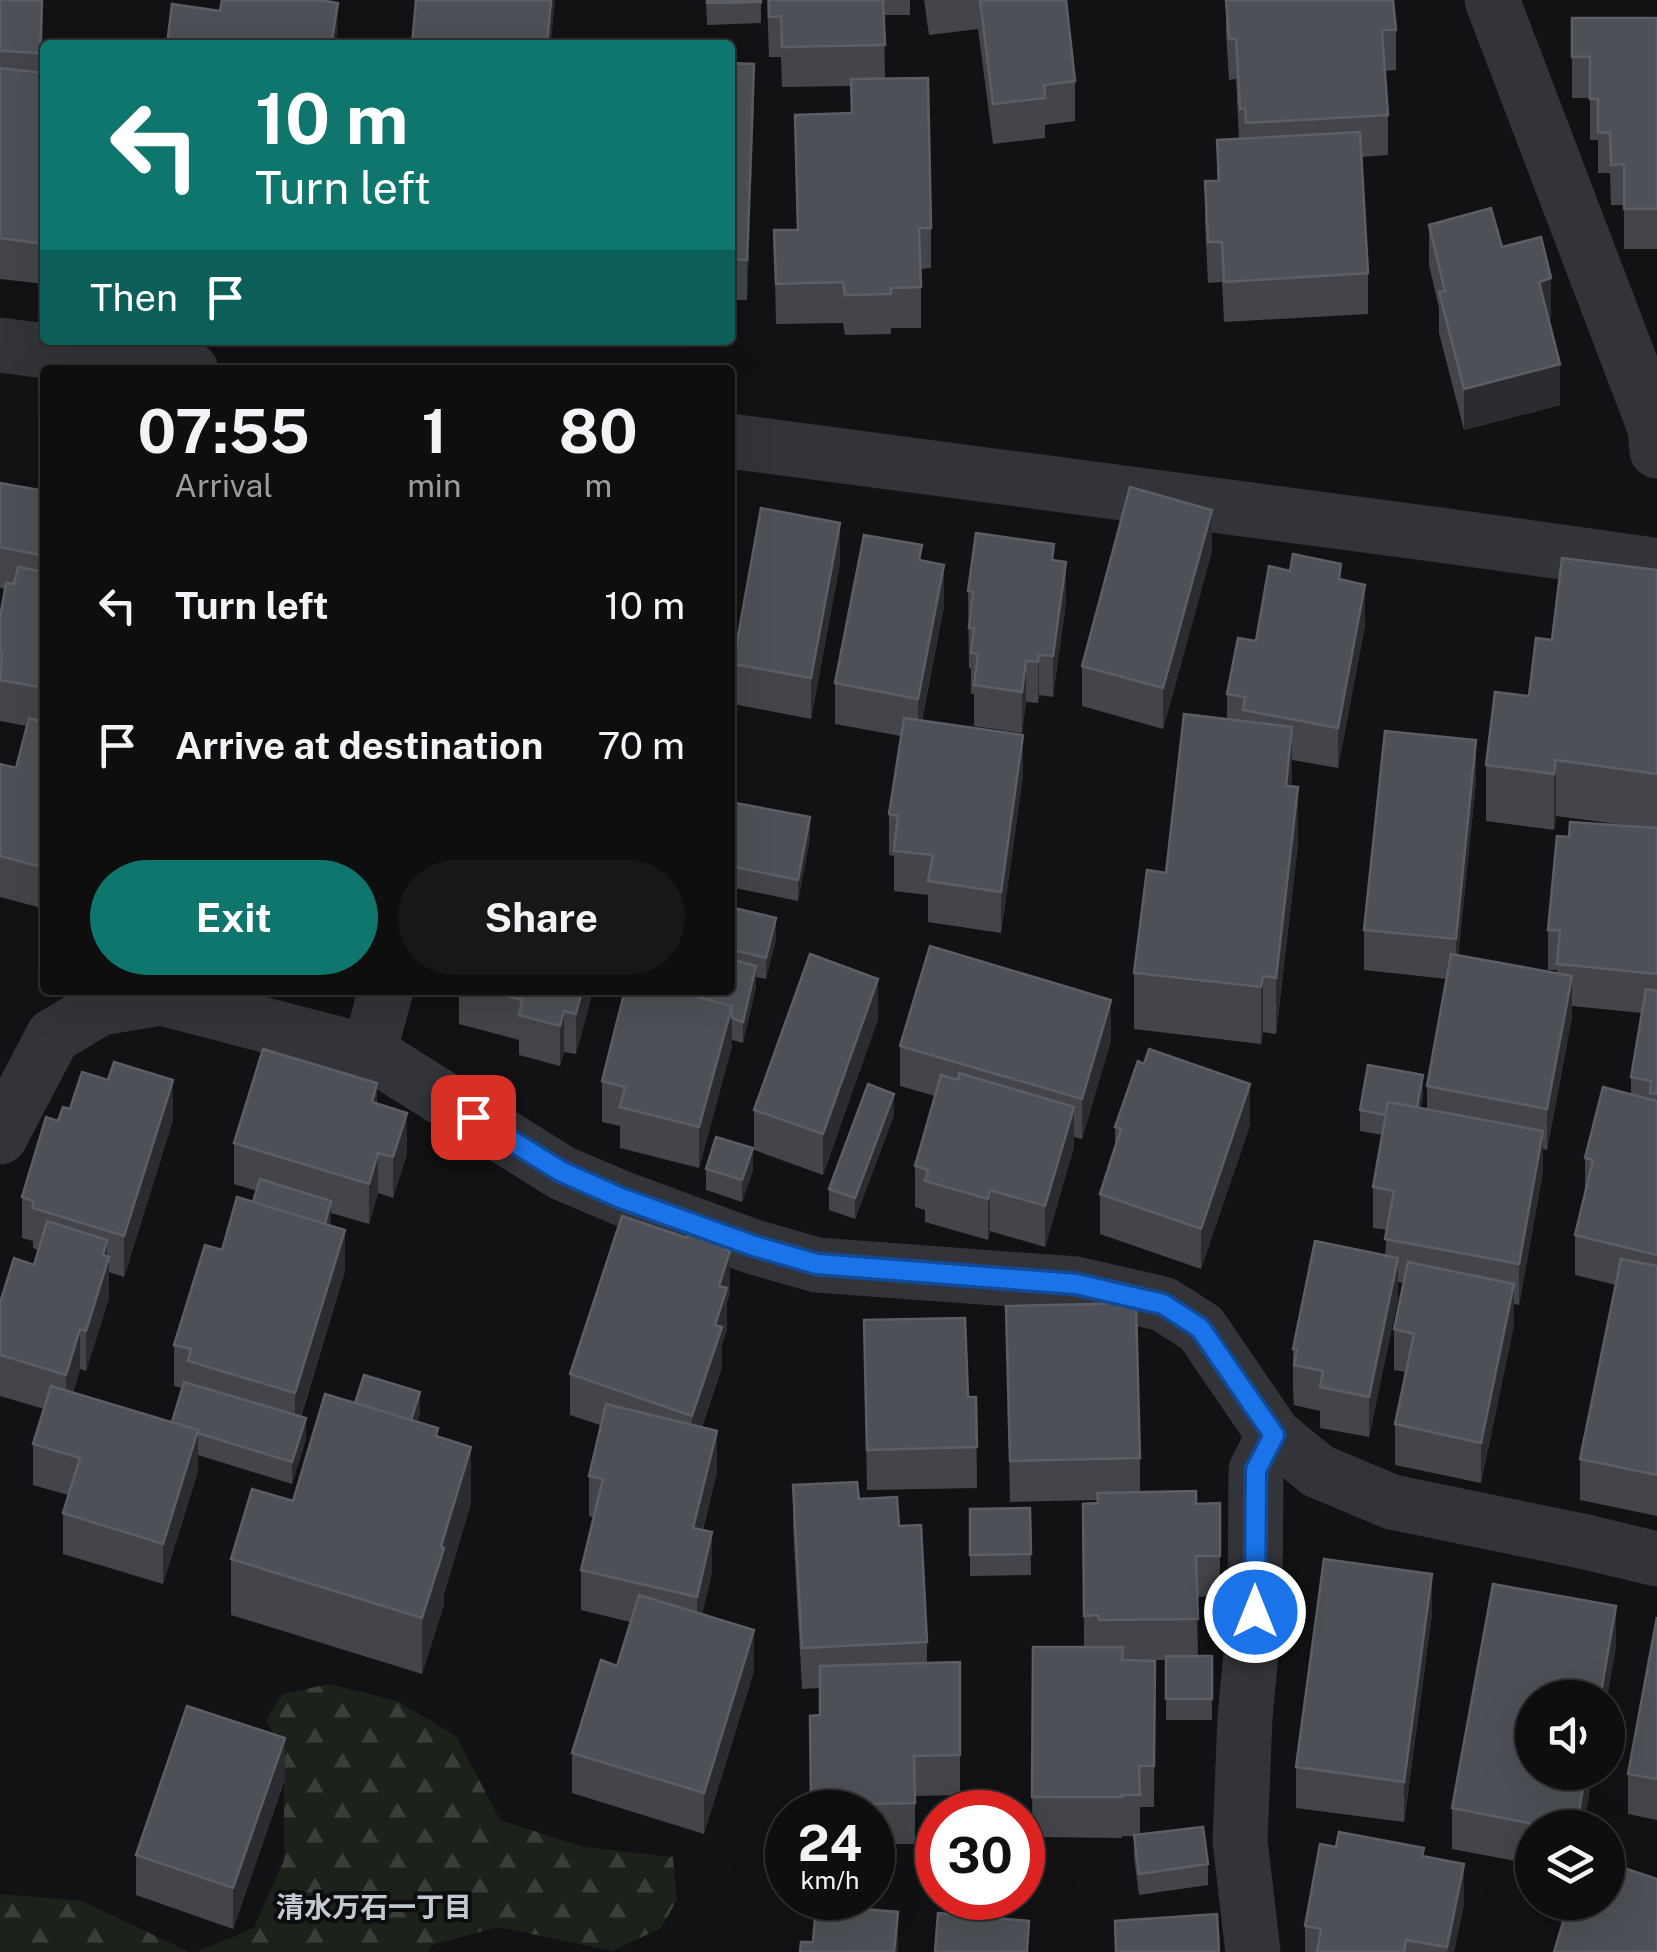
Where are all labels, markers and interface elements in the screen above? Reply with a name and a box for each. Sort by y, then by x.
text: 10 m [255,77,409,160]
icon: left [90,80,220,210]
text: Turn left [255,161,431,214]
icon: arrive [198,270,253,325]
text: Then [90,275,178,320]
text: 07:55 [137,396,310,467]
text: 1 [421,396,447,467]
text: 80 [559,396,638,467]
text: Arrival [174,467,273,504]
text: min [407,467,461,504]
text: m [584,467,612,504]
icon: left [90,578,145,633]
text: Turn left [175,583,329,628]
text: 10 m [604,583,685,628]
icon: arrive [90,718,145,773]
text: Arrive at destination [175,723,543,768]
text: 70 m [598,723,685,768]
button: Exit [90,860,378,975]
button: Share [398,860,685,975]
pin [431,1075,516,1160]
icon: arrive [446,1090,501,1145]
position arrow [1203,1560,1307,1664]
map controls [1515,1680,1625,1920]
button: sound [1515,1680,1625,1790]
speed limit sign: 30 [915,1790,1045,1920]
button: layers [1515,1810,1625,1920]
text: 24 [798,1813,862,1872]
text: km/h [801,1865,859,1895]
district label: 清水万石一丁目 [276,1890,472,1923]

